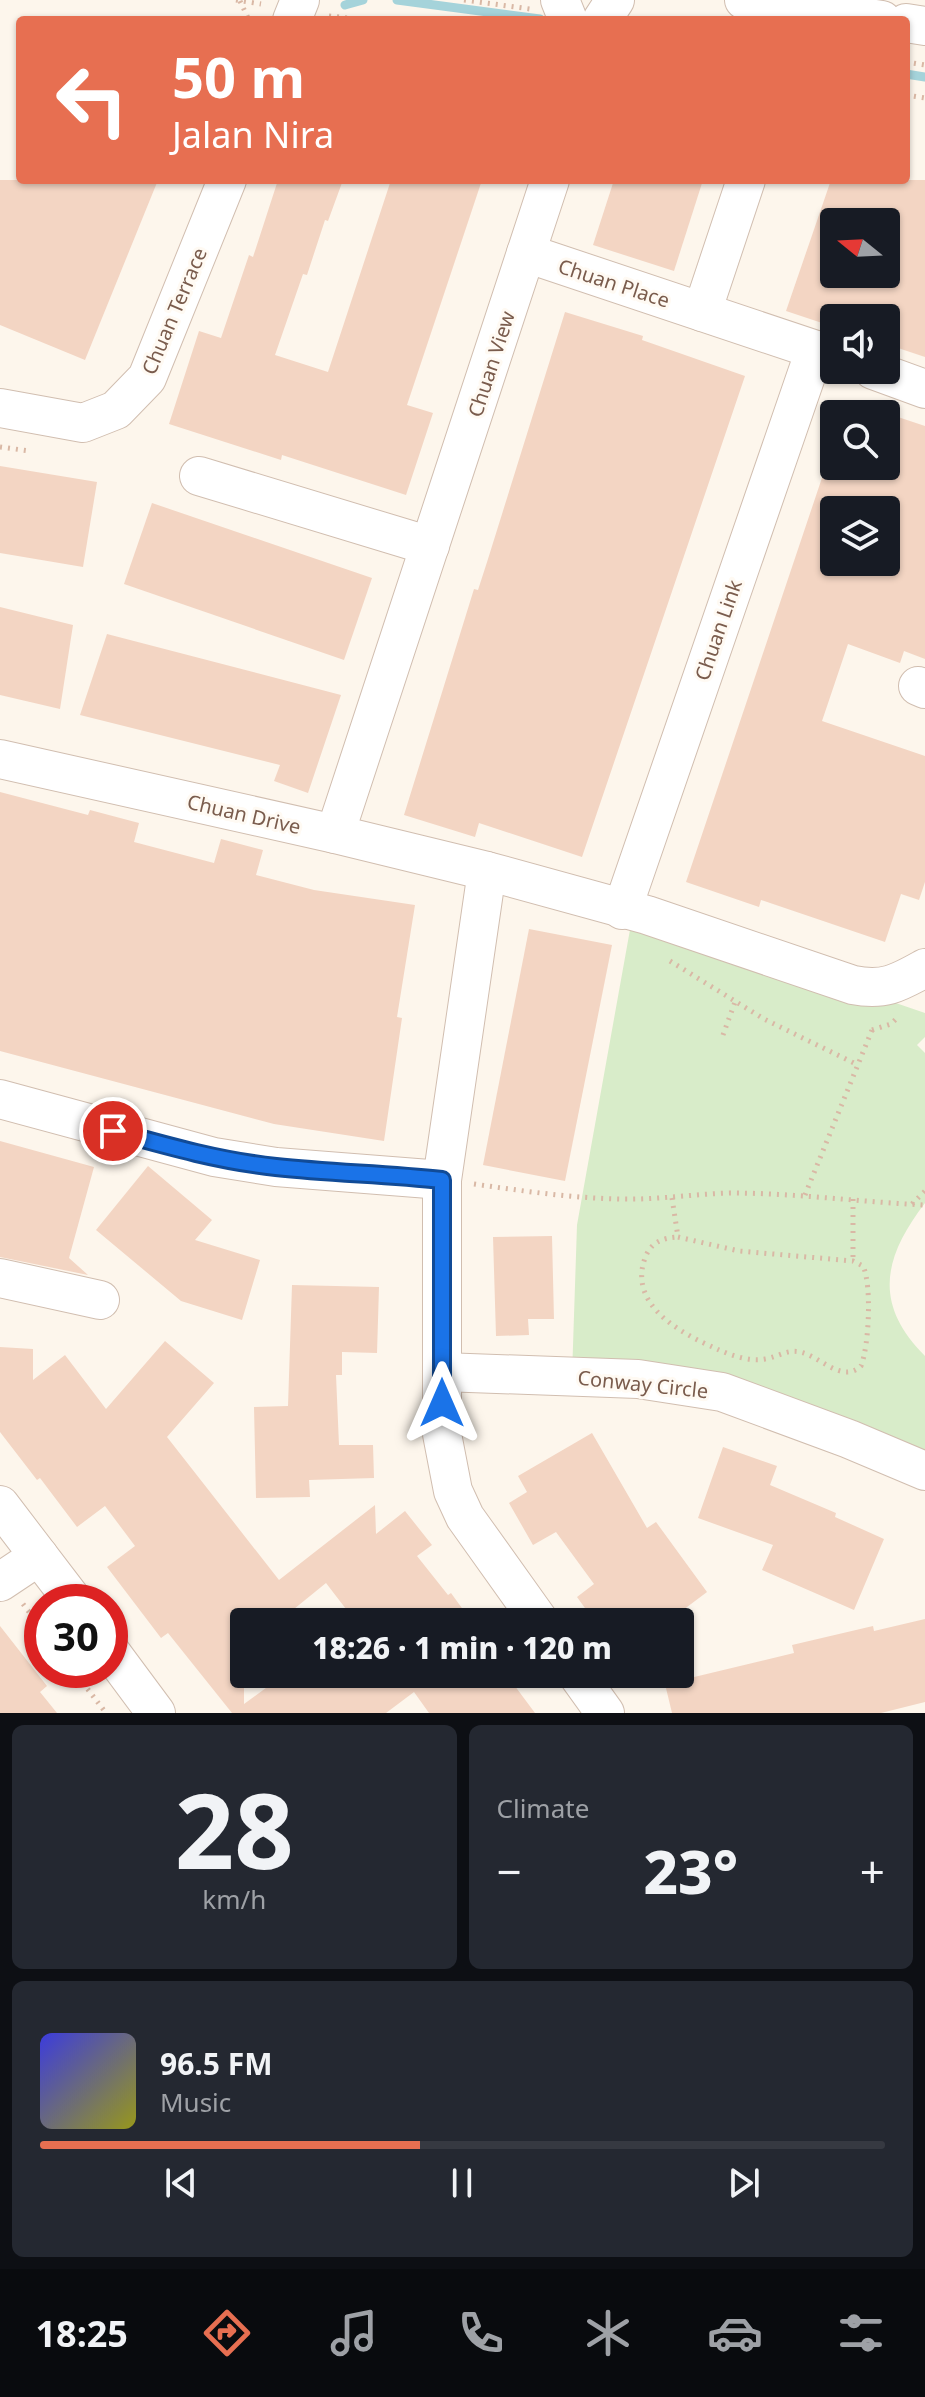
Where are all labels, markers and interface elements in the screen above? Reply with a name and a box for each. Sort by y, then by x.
text: 50 m [172,38,305,114]
icon: left [40,48,144,152]
text: Jalan Nira [172,110,334,159]
north arrow [820,208,900,288]
map controls [820,208,900,576]
street label: Chuan Terrace [135,243,213,379]
street label: Chuan Place [555,252,673,314]
button: sound [820,304,900,384]
street label: Chuan View [461,307,521,420]
button: search [820,400,900,480]
button: layers [820,496,900,576]
street label: Chuan Link [688,576,748,684]
street label: Chuan Drive [185,788,303,840]
pin [79,1097,147,1165]
icon: arrive [91,1109,135,1153]
position arrow [400,1361,484,1445]
street label: Conway Circle [576,1364,710,1404]
speed limit sign: 30 [24,1584,128,1688]
text: 18:26 · 1 min · 120 m [312,1627,612,1668]
text: 28 [175,1758,294,1899]
text: Climate [497,1790,589,1826]
text: 23° [643,1830,738,1912]
text: − [497,1841,522,1901]
text: + [860,1841,885,1901]
text: km/h [202,1881,266,1917]
text: 96.5 FM [160,2043,272,2084]
text: Music [160,2084,231,2120]
icon: previous [159,2161,203,2205]
icon: pause [440,2161,484,2205]
icon: next [722,2161,766,2205]
icon: directions [199,2305,255,2361]
icon: music [326,2305,382,2361]
icon: phone [453,2305,509,2361]
icon: climate [580,2305,636,2361]
icon: car [707,2305,763,2361]
icon: filters [833,2305,889,2361]
text: 18:25 [35,2309,128,2358]

